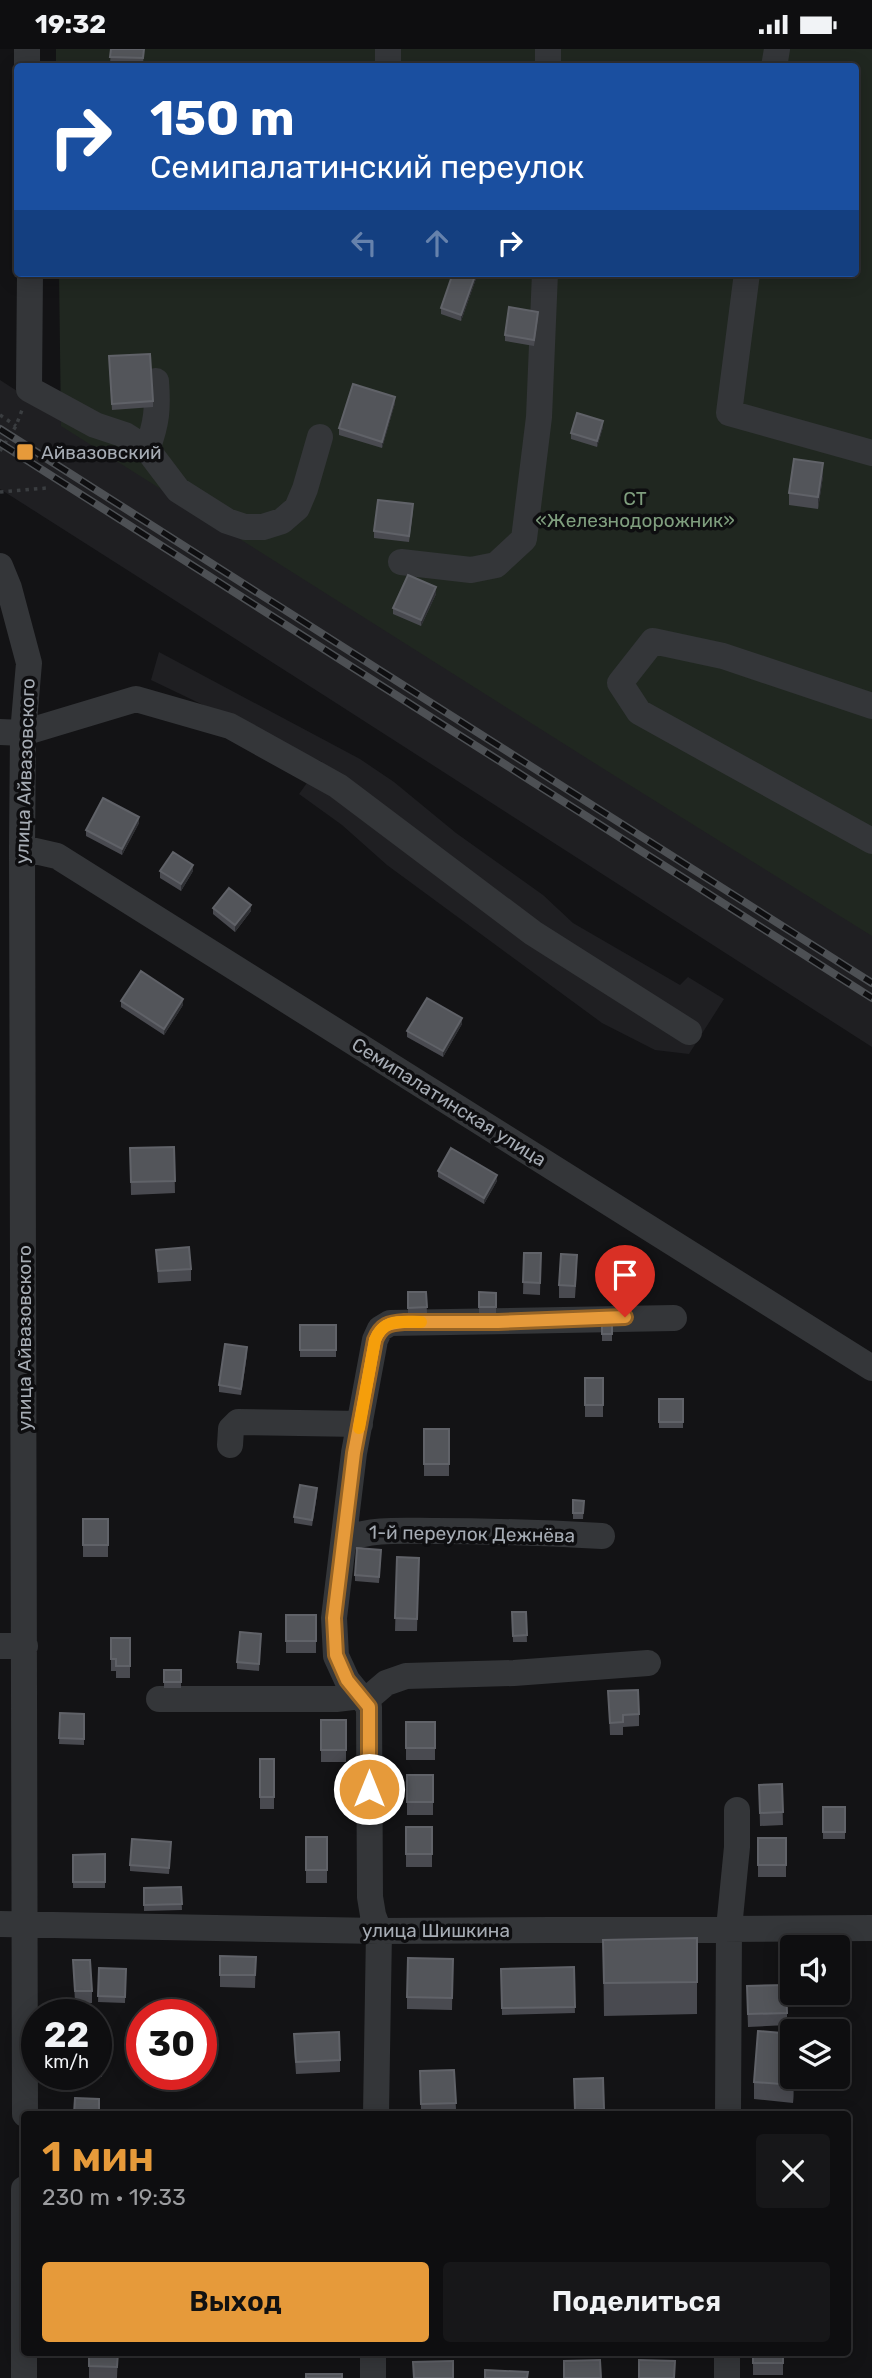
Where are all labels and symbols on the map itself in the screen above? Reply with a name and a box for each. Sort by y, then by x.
place label: Айвазовский [41,441,162,464]
marker: Айвазовский [15,442,35,462]
park label: СТ «Железнодорожник» [535,487,735,532]
street label: улица Айвазовского [10,678,40,864]
street label: Семипалатинская улица [348,1033,550,1171]
street label: улица Айвазовского [13,1245,36,1431]
pin [595,1245,655,1317]
street label: 1-й переулок Дежнёва [369,1521,575,1547]
position arrow [332,1752,406,1826]
street label: улица Шишкина [362,1919,510,1942]
speed limit sign: 30 [126,1999,217,2090]

